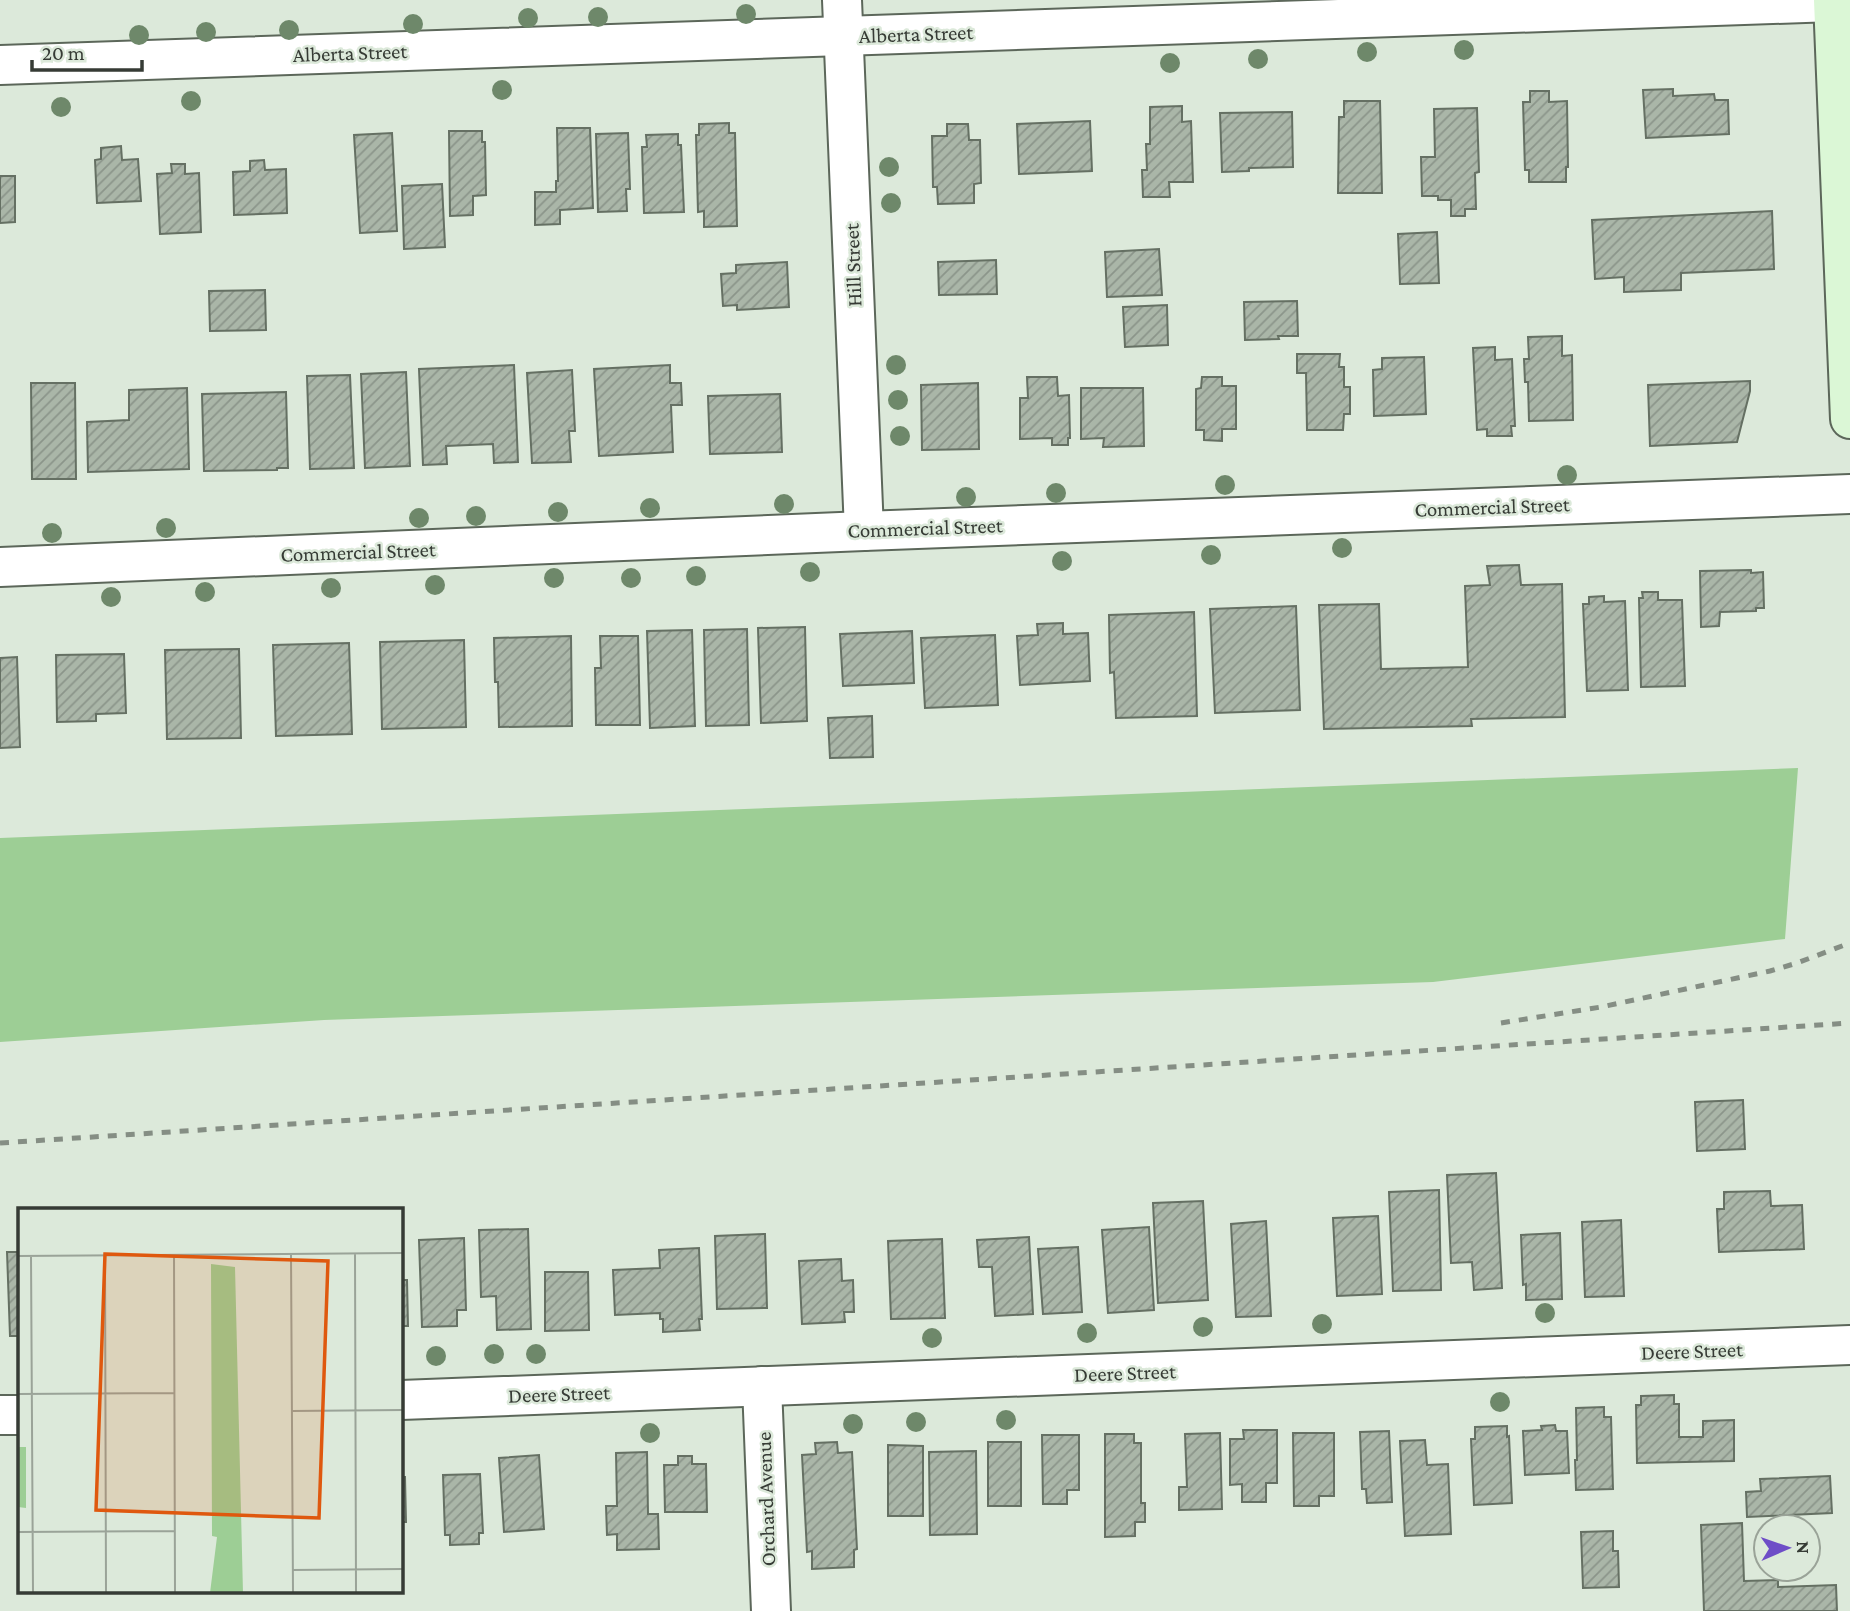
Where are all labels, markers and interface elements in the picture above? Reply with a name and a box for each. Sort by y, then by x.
street label: Alberta Street [858,20,975,48]
scale bar [32,28,142,72]
street label: Alberta Street [292,39,409,67]
text: 20 m [42,41,85,65]
street label: Hill Street [840,222,866,307]
street label: Commercial Street [1414,492,1571,522]
street label: Commercial Street [847,513,1004,543]
street label: Commercial Street [280,537,437,567]
inset map [18,1208,402,1594]
street label: Deere Street [1641,1337,1744,1365]
street label: Deere Street [1074,1359,1177,1387]
street label: Deere Street [508,1380,611,1408]
street label: Orchard Avenue [752,1431,780,1567]
north arrow [1752,1513,1822,1583]
text: N [1793,1541,1814,1554]

